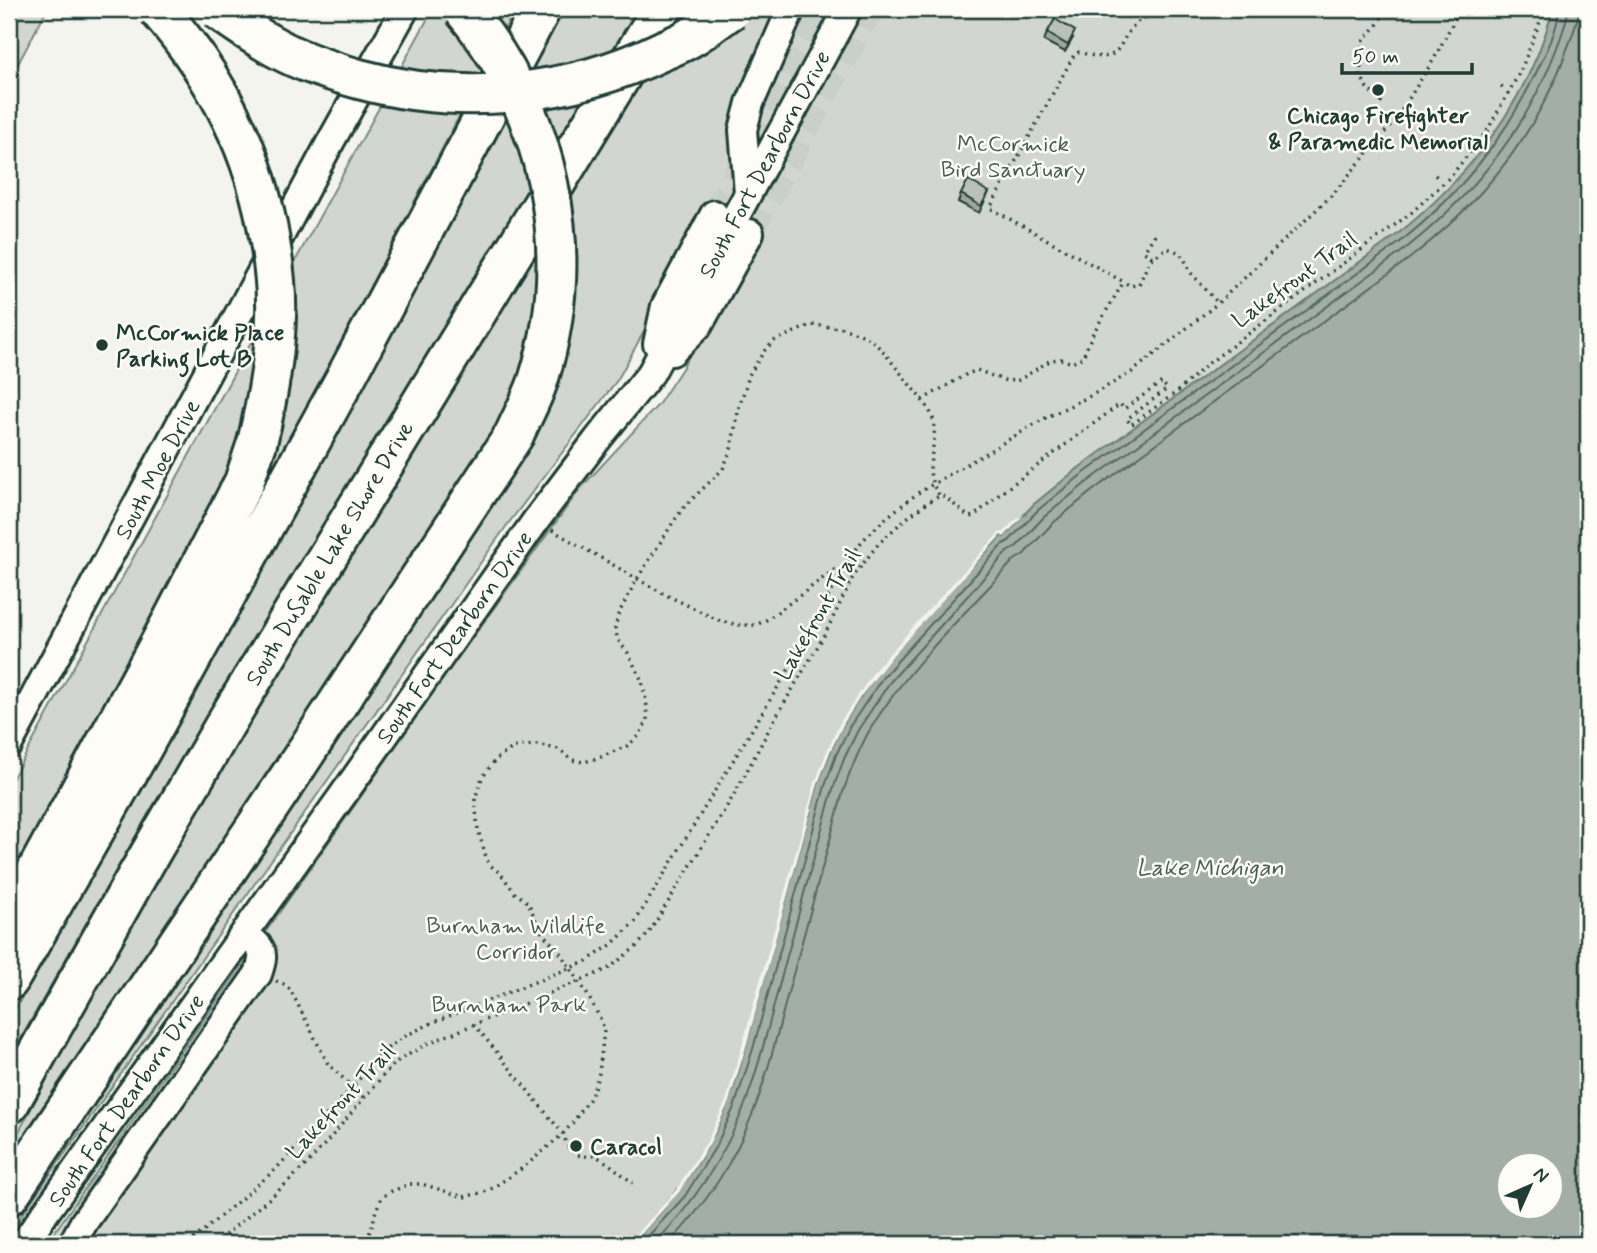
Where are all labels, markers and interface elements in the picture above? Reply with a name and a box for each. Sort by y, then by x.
scale bar [1342,32,1471,76]
text: 50 m [1352,43,1399,71]
street label: South Fort Dearborn Drive [693,46,839,284]
marker: Chicago Firefighter & Paramedic Memorial [1370,82,1386,98]
place label: Chicago Firefighter & Paramedic Memorial [1268,102,1488,158]
park label: McCormick Bird Sanctuary [941,130,1085,186]
street label: Lakefront Trail [1227,225,1364,336]
place label: McCormick Place Parking Lot B [116,319,284,378]
marker: McCormick Place Parking Lot B [94,337,110,353]
street label: South Moe Drive [109,395,208,545]
street label: South DuSable Lake Shore Drive [240,416,422,692]
street label: South Fort Dearborn Drive [371,526,541,751]
street label: Lakefront Trail [769,544,869,686]
water label: Lake Michigan [1136,853,1284,884]
park label: Burnham Wildlife Corridor [426,912,606,968]
street label: South Fort Dearborn Drive [43,989,213,1214]
park label: Burnham Park [432,991,586,1021]
street label: Lakefront Trail [280,1038,403,1167]
place label: Caracol [590,1133,662,1163]
marker: Caracol [568,1138,584,1154]
north arrow [1496,1152,1566,1222]
text: N [1528,1162,1554,1188]

